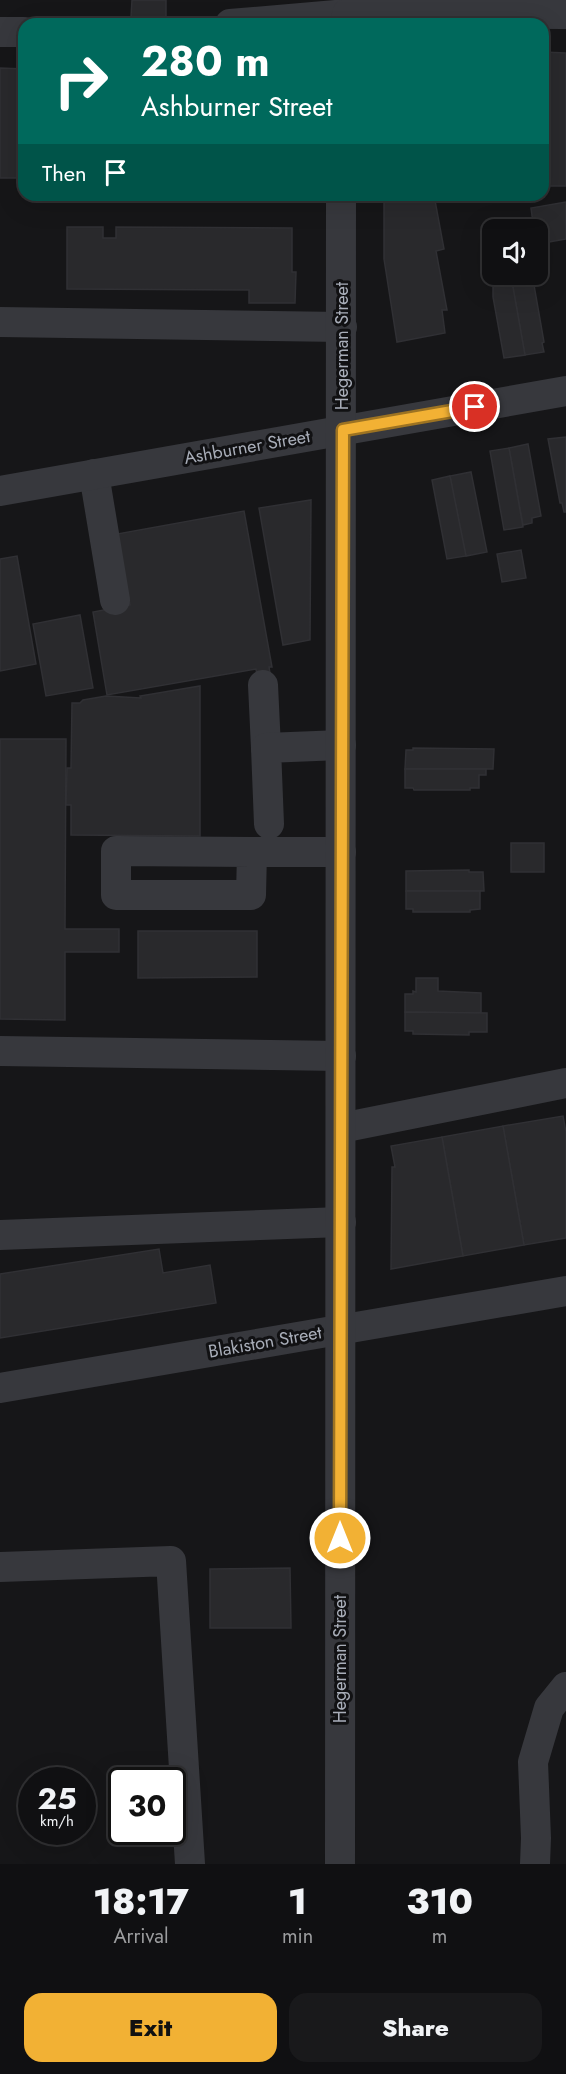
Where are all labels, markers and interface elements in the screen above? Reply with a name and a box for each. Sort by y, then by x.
text: 280 m [141,31,270,92]
icon: right [42,42,120,120]
text: Ashburner Street [141,87,333,126]
icon: arrive [99,156,132,189]
text: Then [42,157,87,189]
map controls [482,219,548,285]
button: sound [482,219,548,285]
street label: Hegerman Street [329,281,355,410]
pin [449,381,500,432]
icon: arrive [458,390,491,423]
street label: Ashburner Street [182,423,313,471]
street label: Blakiston Street [206,1319,324,1365]
position arrow [308,1506,372,1570]
street label: Hegerman Street [327,1594,353,1723]
speed limit sign: 30 [108,1767,186,1845]
text: 25 [37,1777,77,1820]
text: km/h [40,1810,74,1832]
text: 18:17 [93,1875,189,1927]
text: 1 [288,1875,307,1927]
text: 310 [406,1875,473,1927]
text: Arrival [113,1922,169,1951]
text: min [282,1922,313,1951]
text: m [432,1922,447,1951]
button: Exit [24,1993,277,2062]
button: Share [289,1993,542,2062]

